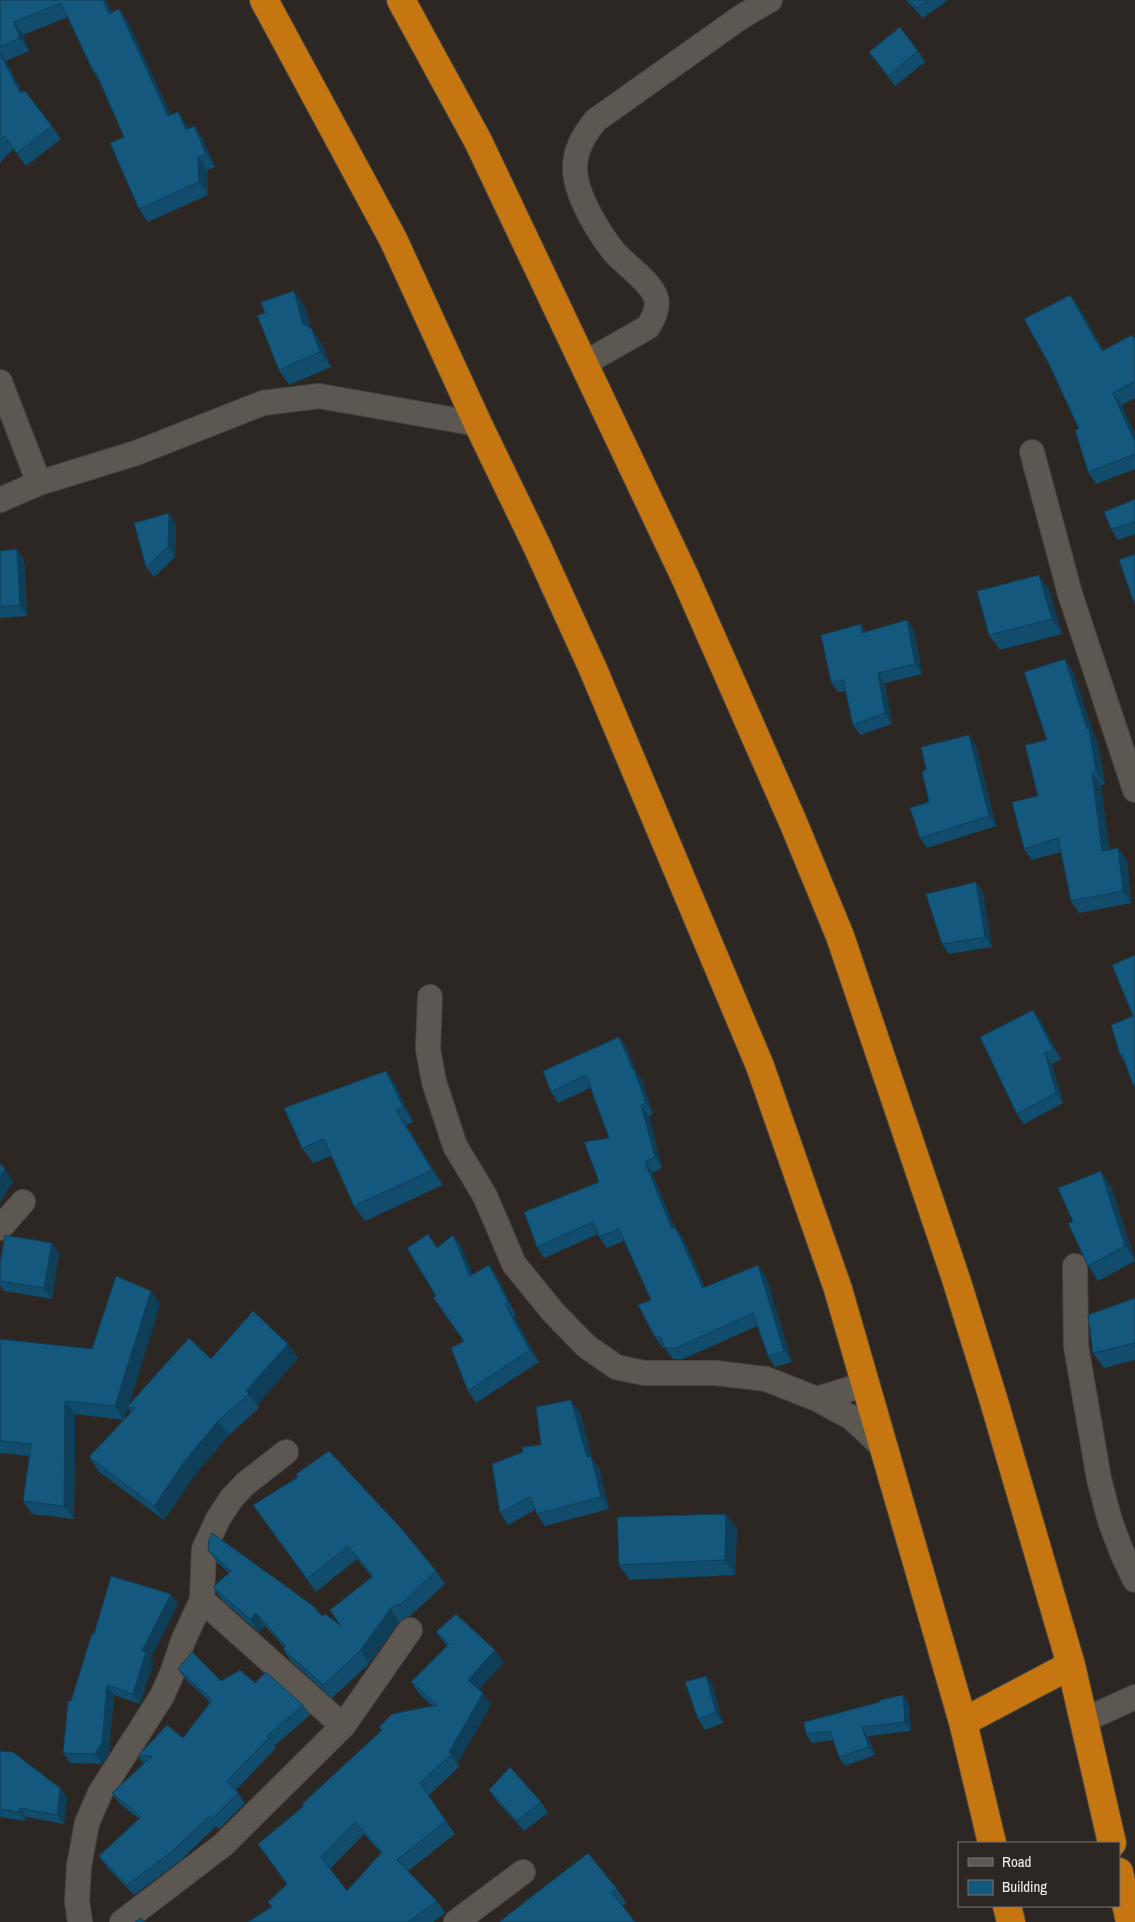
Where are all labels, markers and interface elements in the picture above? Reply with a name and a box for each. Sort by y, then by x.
legend [958,1842,1120,1907]
text: Road [1002,1851,1031,1872]
text: Building [1002,1876,1047,1897]

